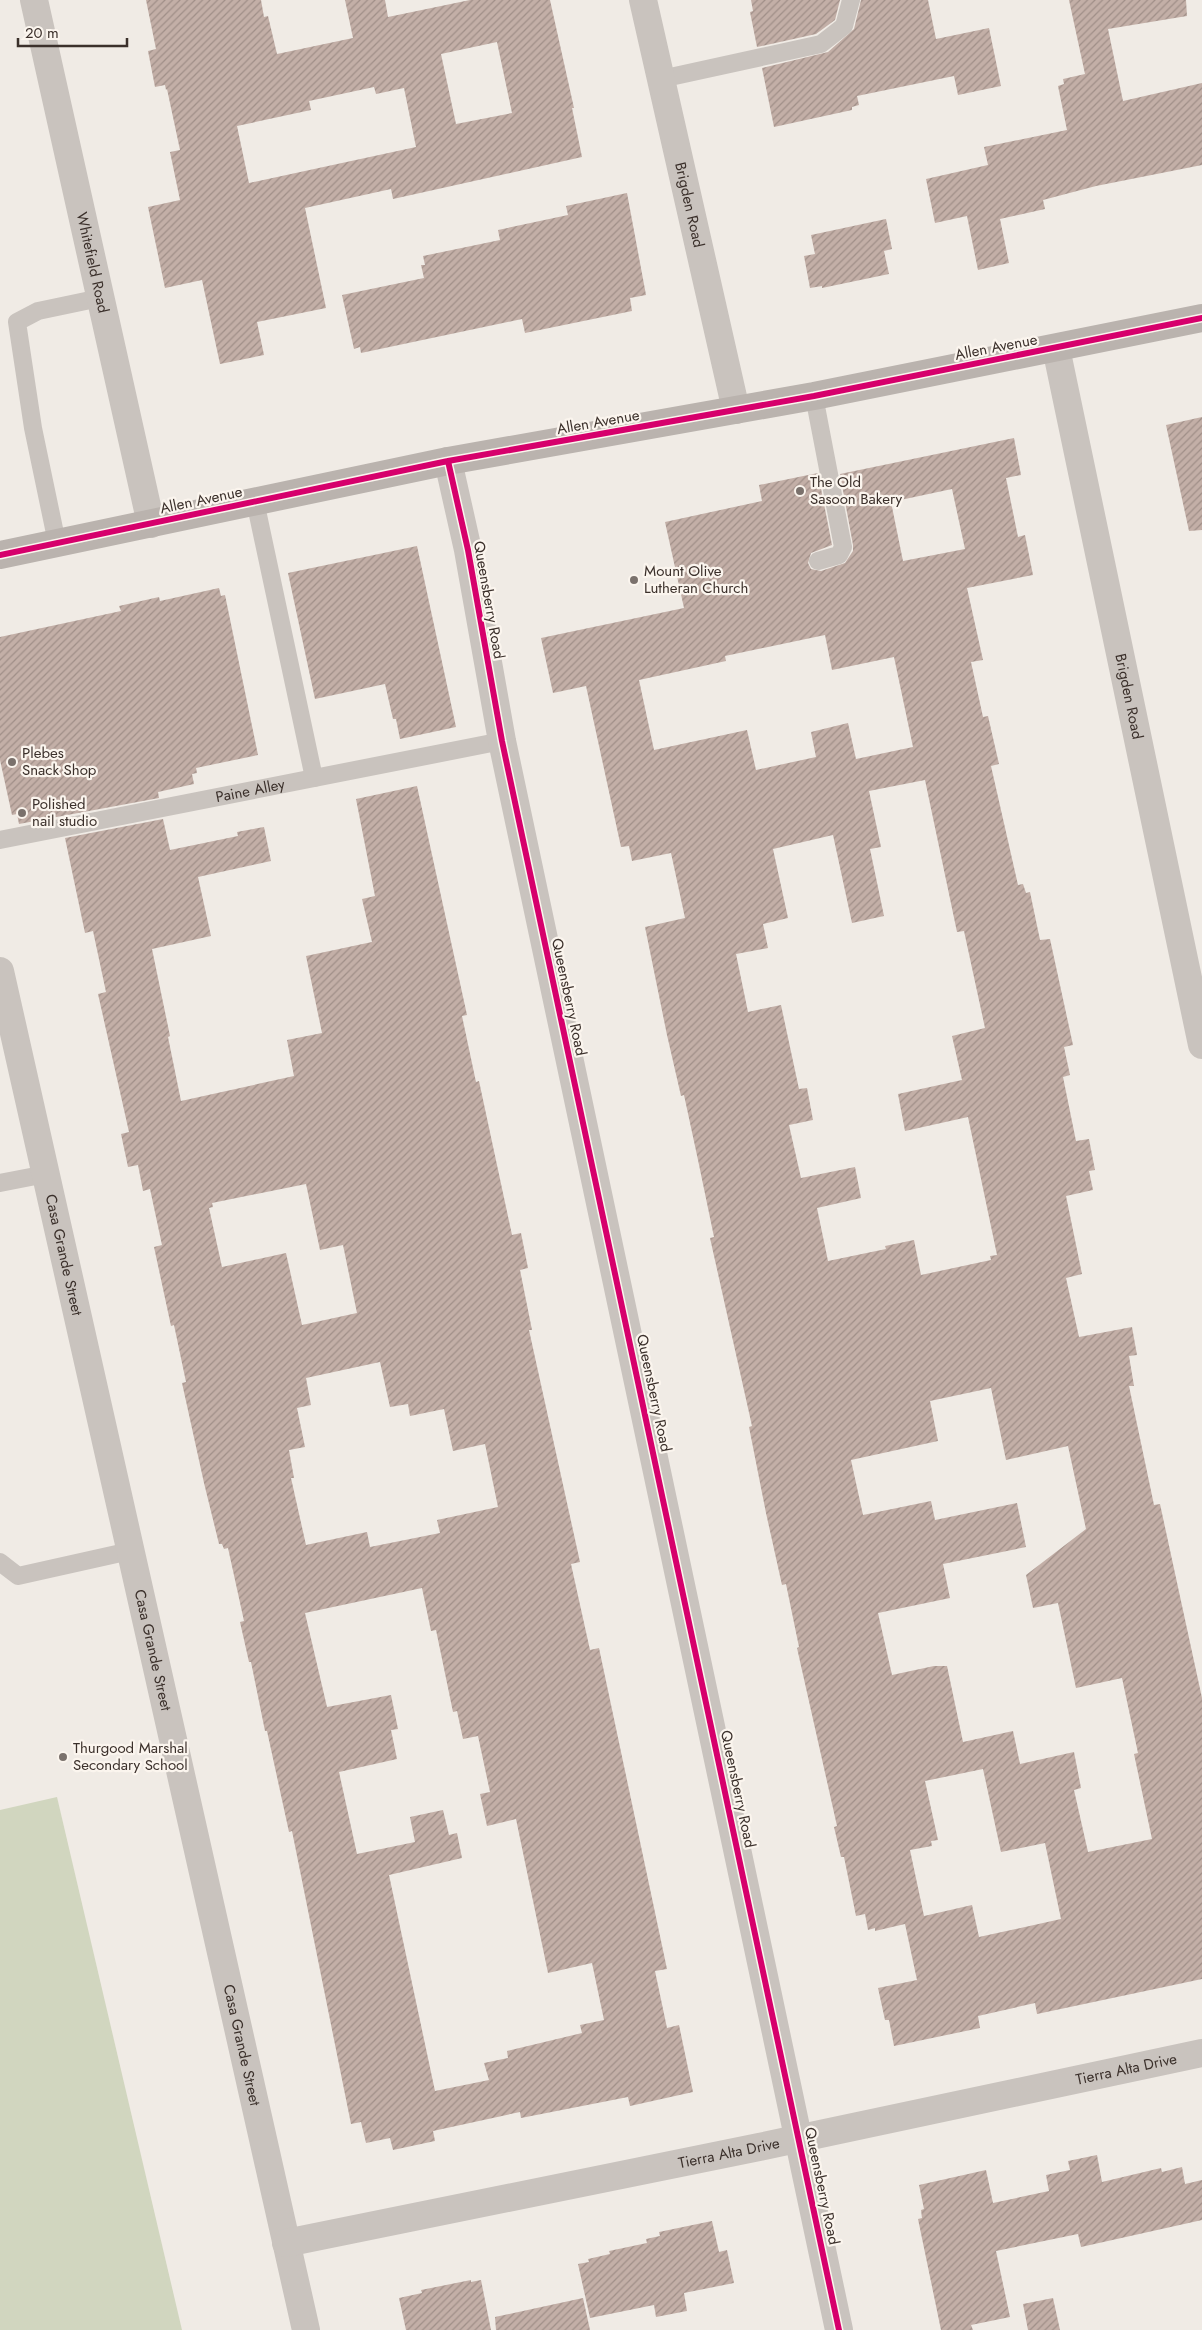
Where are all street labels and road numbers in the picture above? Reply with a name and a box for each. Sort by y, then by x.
street label: Brigden Road [669,160,710,250]
street label: Whitefield Road [71,210,115,315]
street label: Allen Avenue [953,328,1039,366]
street label: Allen Avenue [555,404,641,440]
street label: Allen Avenue [158,480,244,519]
street label: Queensberry Road [468,539,510,661]
street label: Brigden Road [1109,652,1149,741]
street label: Paine Alley [214,773,287,808]
street label: Queensberry Road [546,936,592,1058]
street label: Casa Grande Street [40,1192,88,1318]
street label: Queensberry Road [631,1332,677,1454]
street label: Casa Grande Street [129,1587,177,1713]
street label: Queensberry Road [715,1728,761,1850]
street label: Casa Grande Street [218,1982,266,2108]
street label: Tierra Alta Drive [1074,2048,1179,2091]
street label: Queensberry Road [799,2125,845,2247]
street label: Tierra Alta Drive [676,2132,782,2174]

